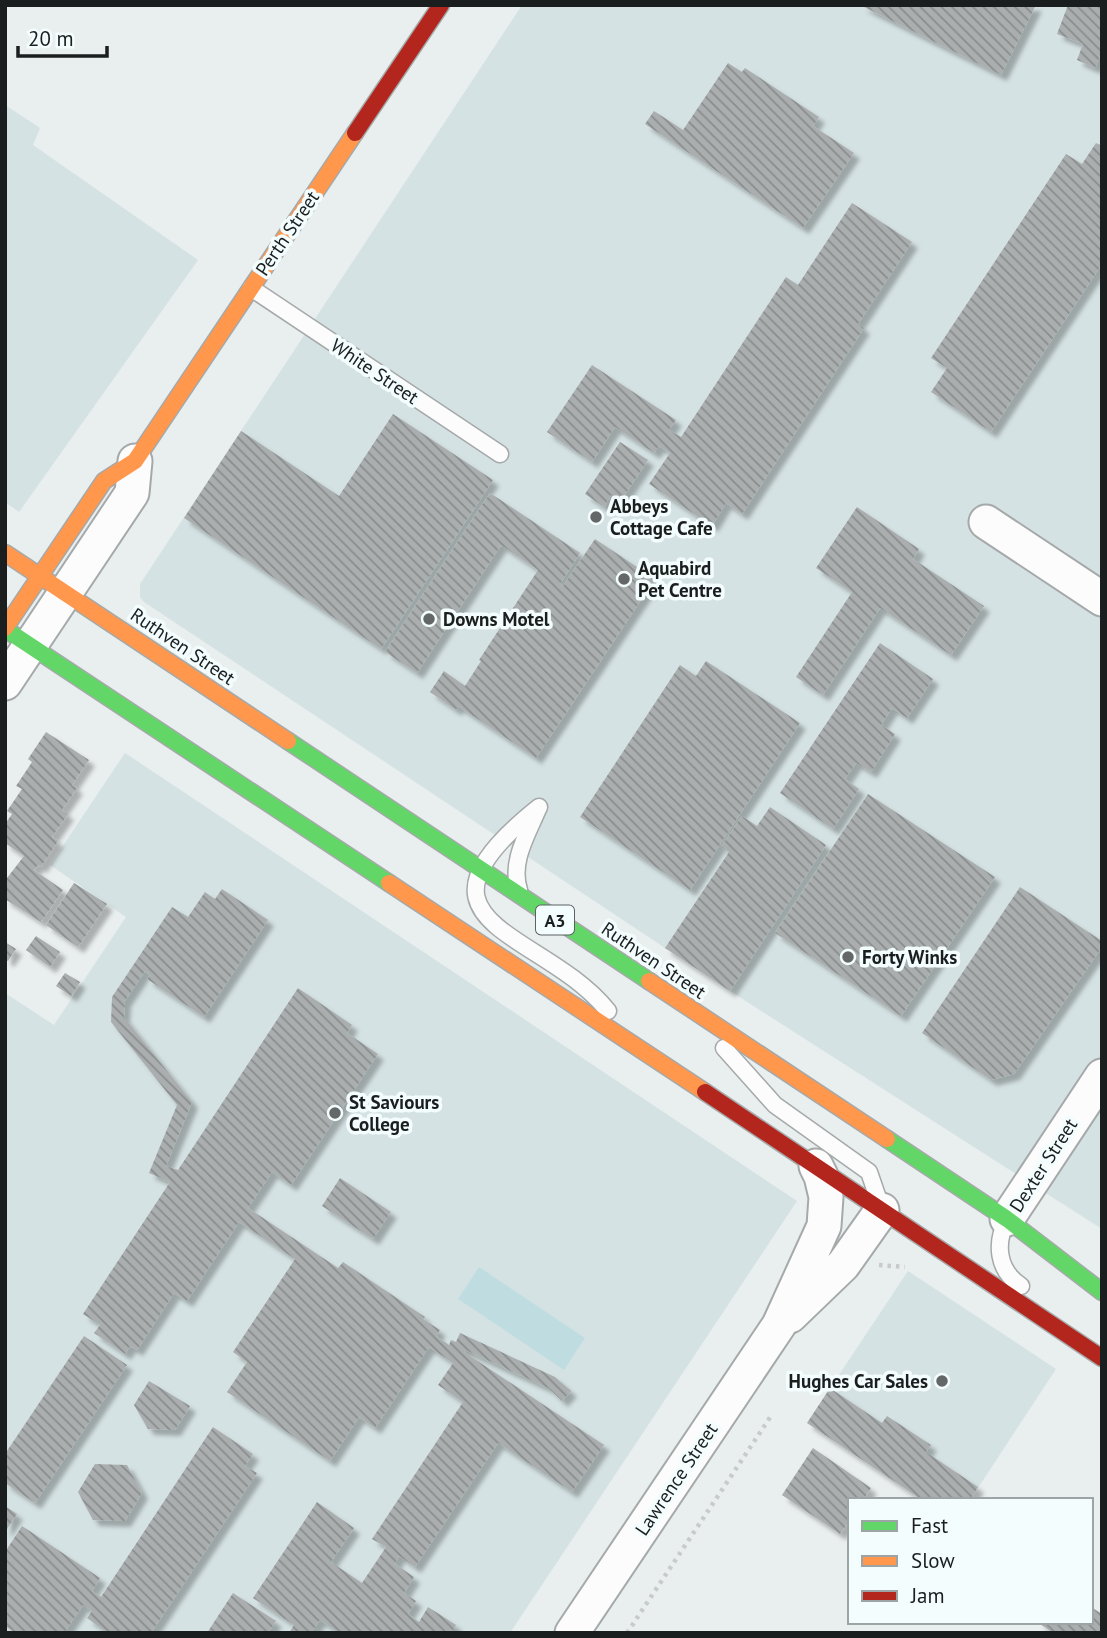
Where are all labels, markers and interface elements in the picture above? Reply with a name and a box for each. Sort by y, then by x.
scale bar [18,14,107,58]
text: 20 m [28,25,74,52]
street label: Perth Street [250,186,324,280]
street label: White Street [327,333,424,409]
place label: Abbeys Cottage Cafe [610,494,713,540]
marker: Abbeys Cottage Cafe [588,509,604,525]
place label: Aquabird Pet Centre [638,556,722,602]
marker: Aquabird Pet Centre [616,571,632,587]
street label: Ruthven Street [126,602,240,690]
place label: Downs Motel [443,607,550,631]
marker: Downs Motel [421,611,437,627]
road number: A3 [536,905,574,934]
street label: Ruthven Street [597,916,711,1004]
place label: Forty Winks [862,945,957,969]
marker: Forty Winks [840,949,856,965]
place label: St Saviours College [349,1090,439,1136]
marker: St Saviours College [327,1105,343,1121]
street label: Dexter Street [1004,1113,1083,1217]
place label: Hughes Car Sales [789,1369,928,1393]
marker: Hughes Car Sales [934,1373,950,1389]
street label: Lawrence Street [629,1418,723,1540]
legend [848,1498,1093,1624]
text: Fast [911,1512,948,1539]
text: Slow [911,1547,955,1574]
text: Jam [910,1582,945,1609]

